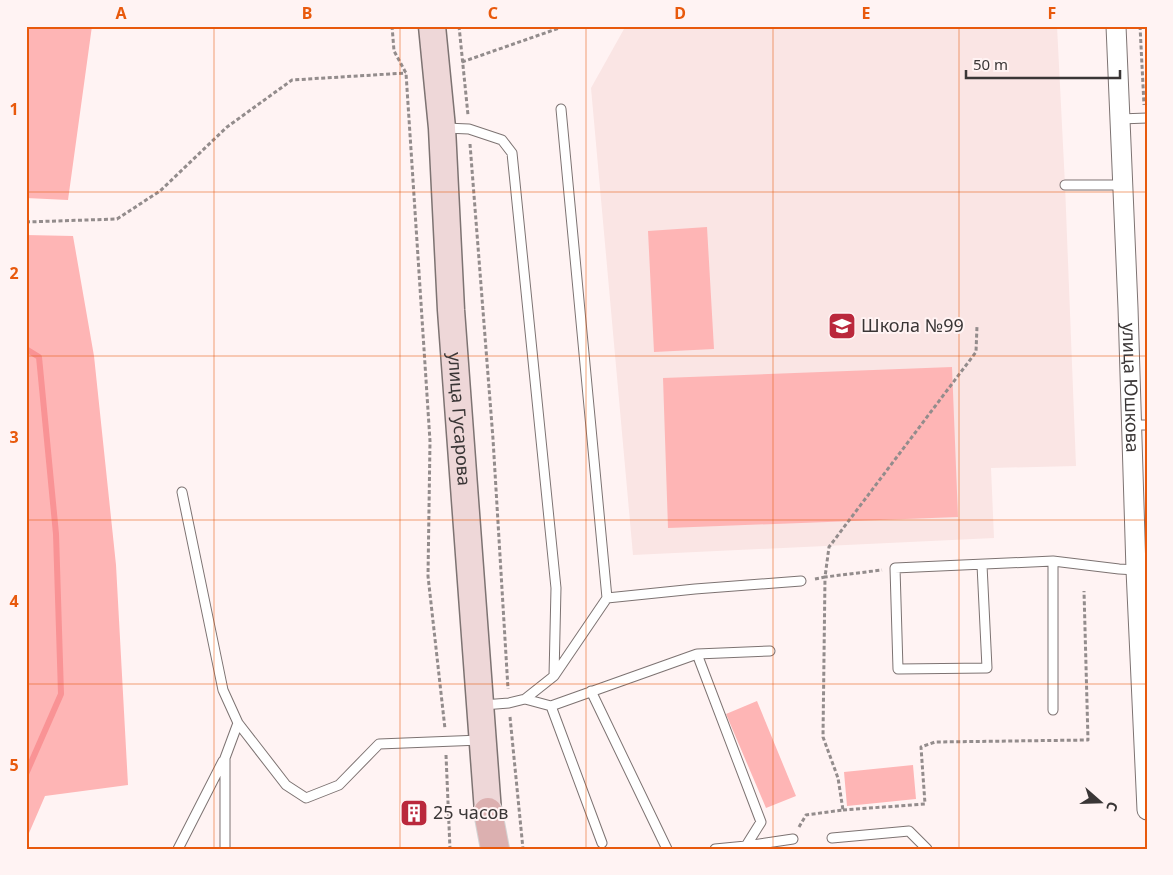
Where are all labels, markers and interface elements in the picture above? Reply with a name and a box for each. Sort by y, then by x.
text: A [115,2,127,24]
text: B [302,2,312,24]
text: C [488,2,498,24]
text: D [674,2,686,24]
text: E [862,2,871,24]
text: F [1048,2,1056,24]
scale bar [966,48,1119,80]
text: 50 m [973,54,1008,74]
text: 1 [9,98,19,120]
text: 2 [9,262,19,284]
school or university icon: Школа №99 [827,311,857,341]
place label: Школа №99 [861,313,964,337]
street label: улица Юшкова [1117,322,1145,453]
street label: улица Гусарова [443,351,477,487]
text: 3 [9,426,19,448]
text: 4 [9,590,19,612]
text: 5 [9,754,19,776]
north arrow [1076,778,1126,828]
building icon: 25 часов [399,798,429,828]
text: С [1102,799,1123,814]
place label: 25 часов [433,800,508,824]

